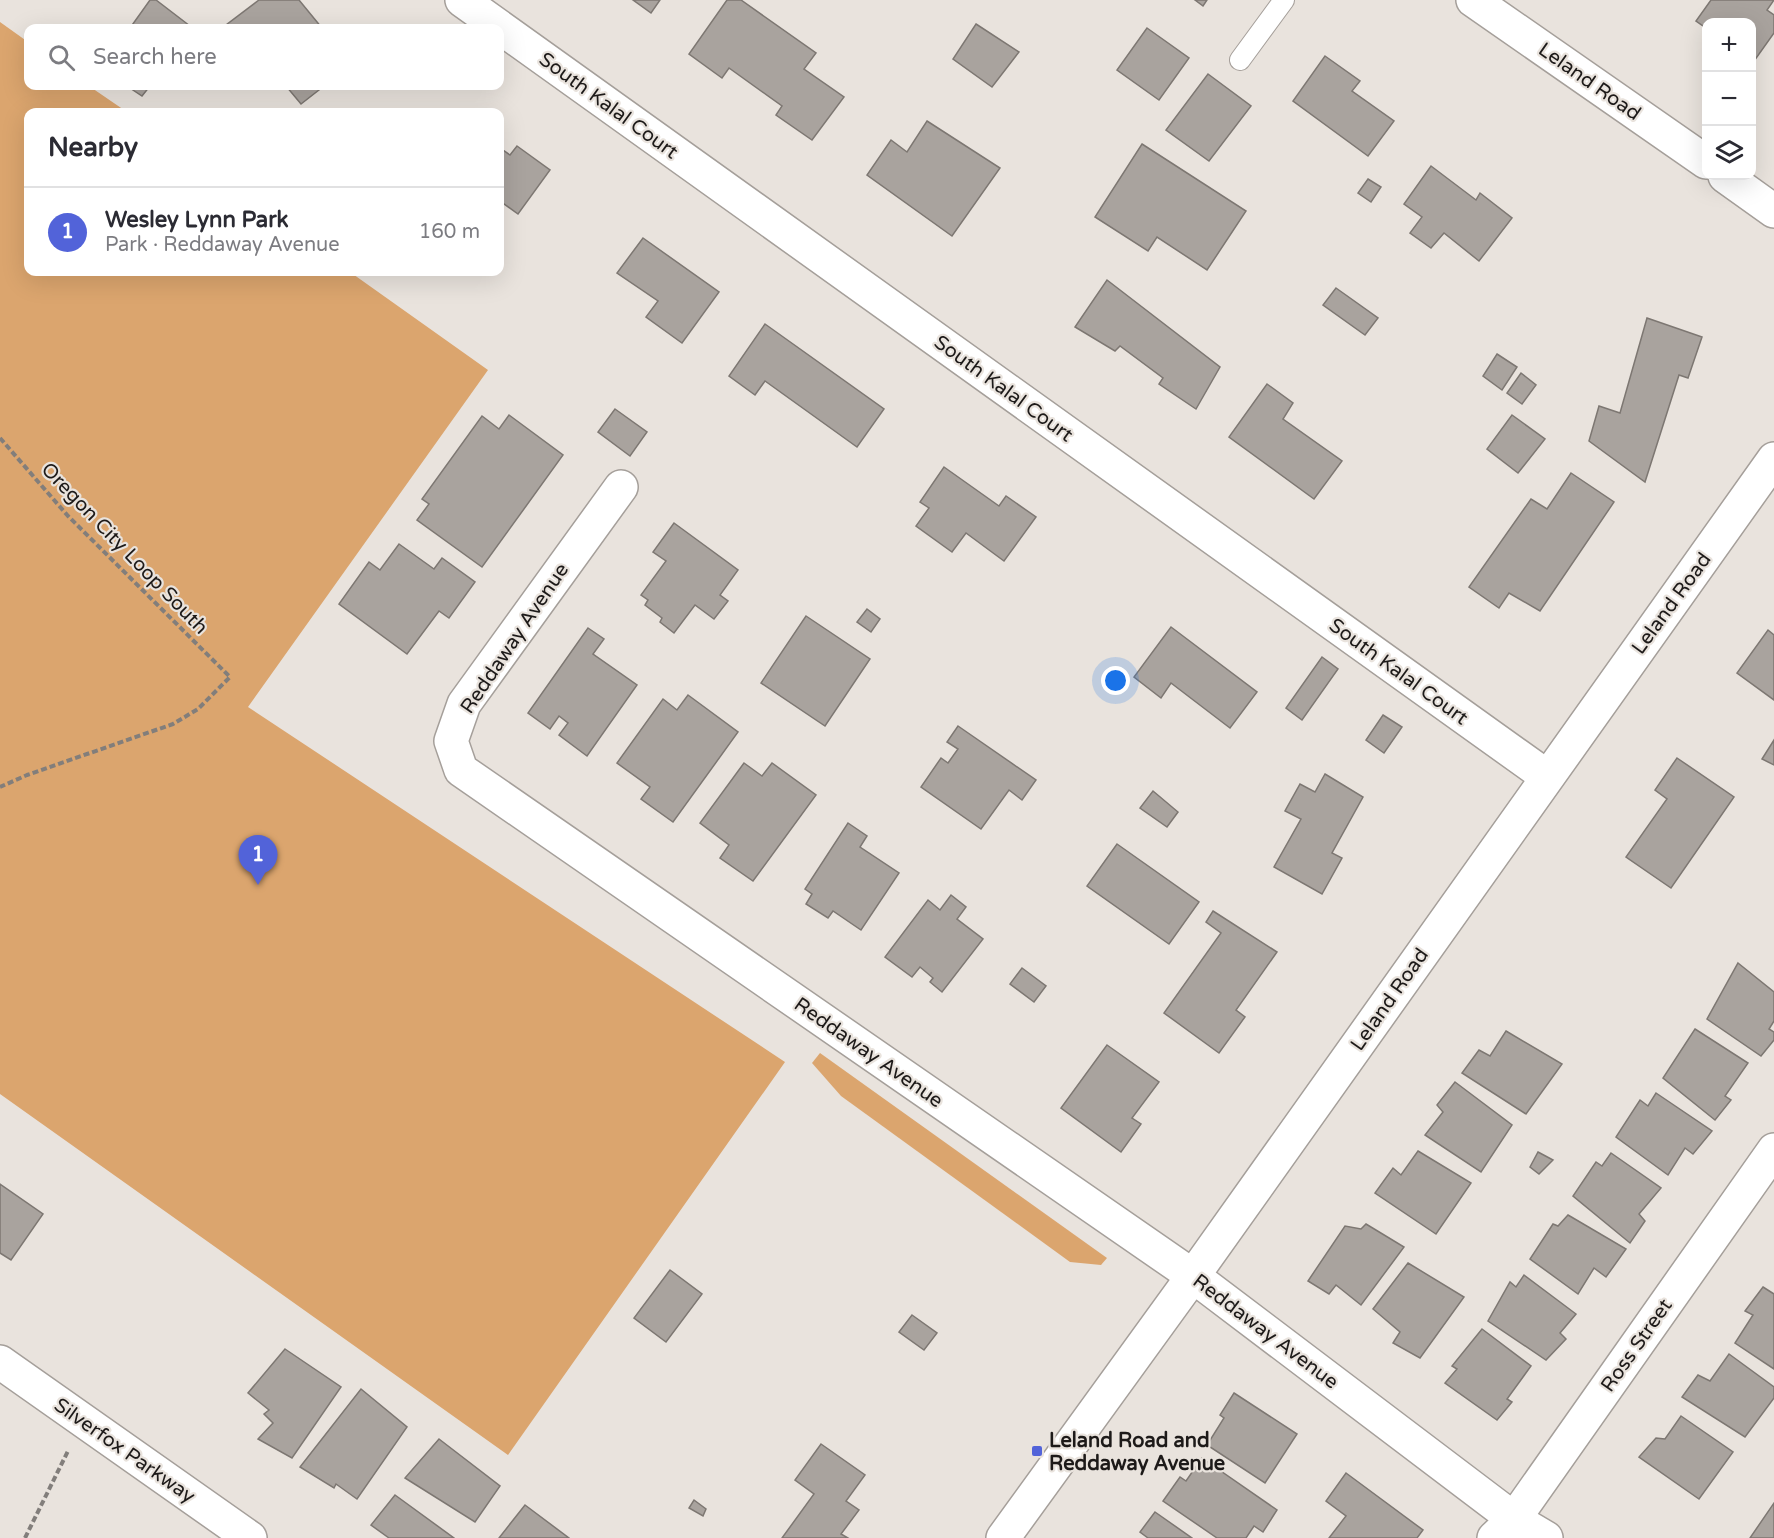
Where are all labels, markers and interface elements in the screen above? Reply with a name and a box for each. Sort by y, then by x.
map controls [1702,18,1756,180]
button: + [1702,18,1756,72]
search box [24,24,504,90]
street label: Leland Road [1534,38,1645,126]
icon: search [45,41,78,74]
text: Search here [93,44,217,70]
street label: South Kalal Court [534,47,683,164]
button: − [1702,72,1756,126]
button: layers [1702,126,1756,180]
text: Nearby [48,132,138,163]
text: Wesley Lynn Park [105,207,289,233]
text: 1 [61,220,74,244]
text: 160 m [419,220,480,244]
text: Park · Reddaway Avenue [105,233,339,257]
street label: South Kalal Court [929,330,1078,447]
street label: Oregon City Loop South [36,458,213,640]
street label: Leland Road [1627,548,1717,659]
street label: Reddaway Avenue [456,559,574,718]
street label: South Kalal Court [1324,613,1473,730]
your location [1101,666,1130,695]
pin: 1 [238,836,278,885]
street label: Leland Road [1346,944,1434,1055]
street label: Reddaway Avenue [789,992,947,1113]
street label: Reddaway Avenue [1188,1269,1343,1394]
street label: Ross Street [1596,1294,1678,1397]
street label: Silverfox Parkway [49,1393,200,1509]
place label: Leland Road and Reddaway Avenue [1049,1429,1225,1476]
marker: Leland Road and Reddaway Avenue [1030,1444,1044,1458]

